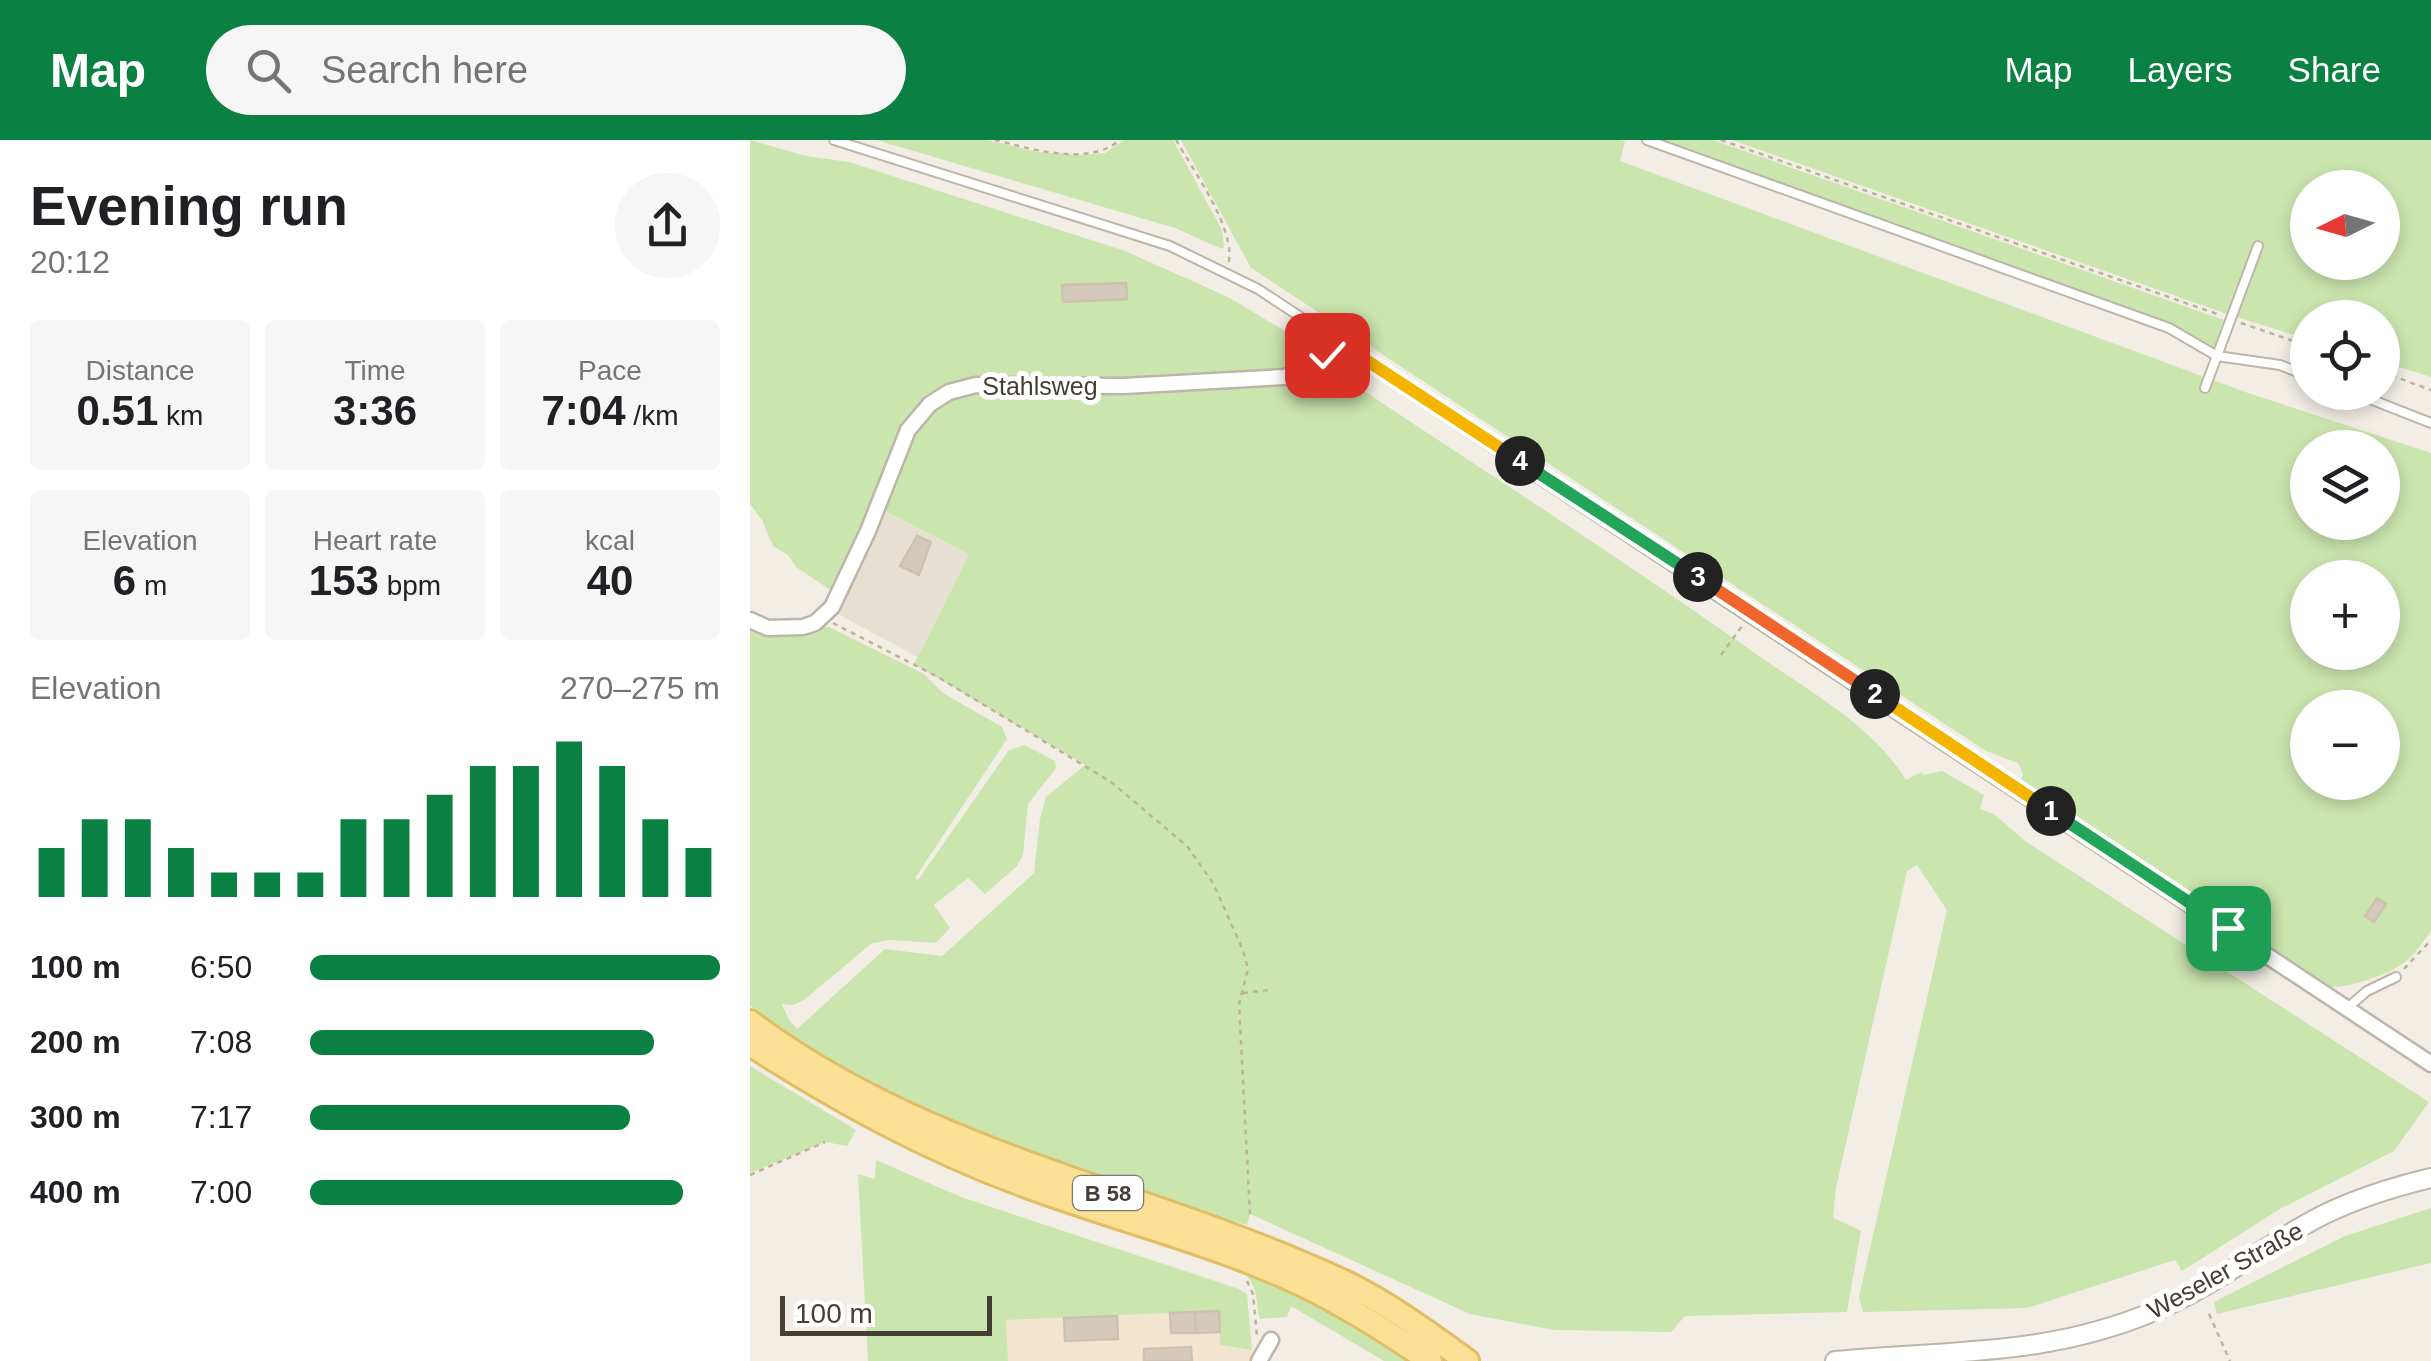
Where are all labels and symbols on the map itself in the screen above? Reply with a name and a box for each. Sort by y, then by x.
north arrow [2290,170,2400,280]
pin [1285,313,1370,398]
street label: Stahlsweg [982,372,1098,400]
pin: 4 [1495,436,1545,486]
pin: 3 [1673,552,1723,602]
pin: 2 [1850,669,1900,719]
pin: 1 [2026,786,2076,836]
pin [2186,886,2271,971]
road number: B 58 [1073,1176,1143,1210]
street label: Weseler Straße [2142,1216,2308,1324]
scale bar [780,1291,992,1336]

